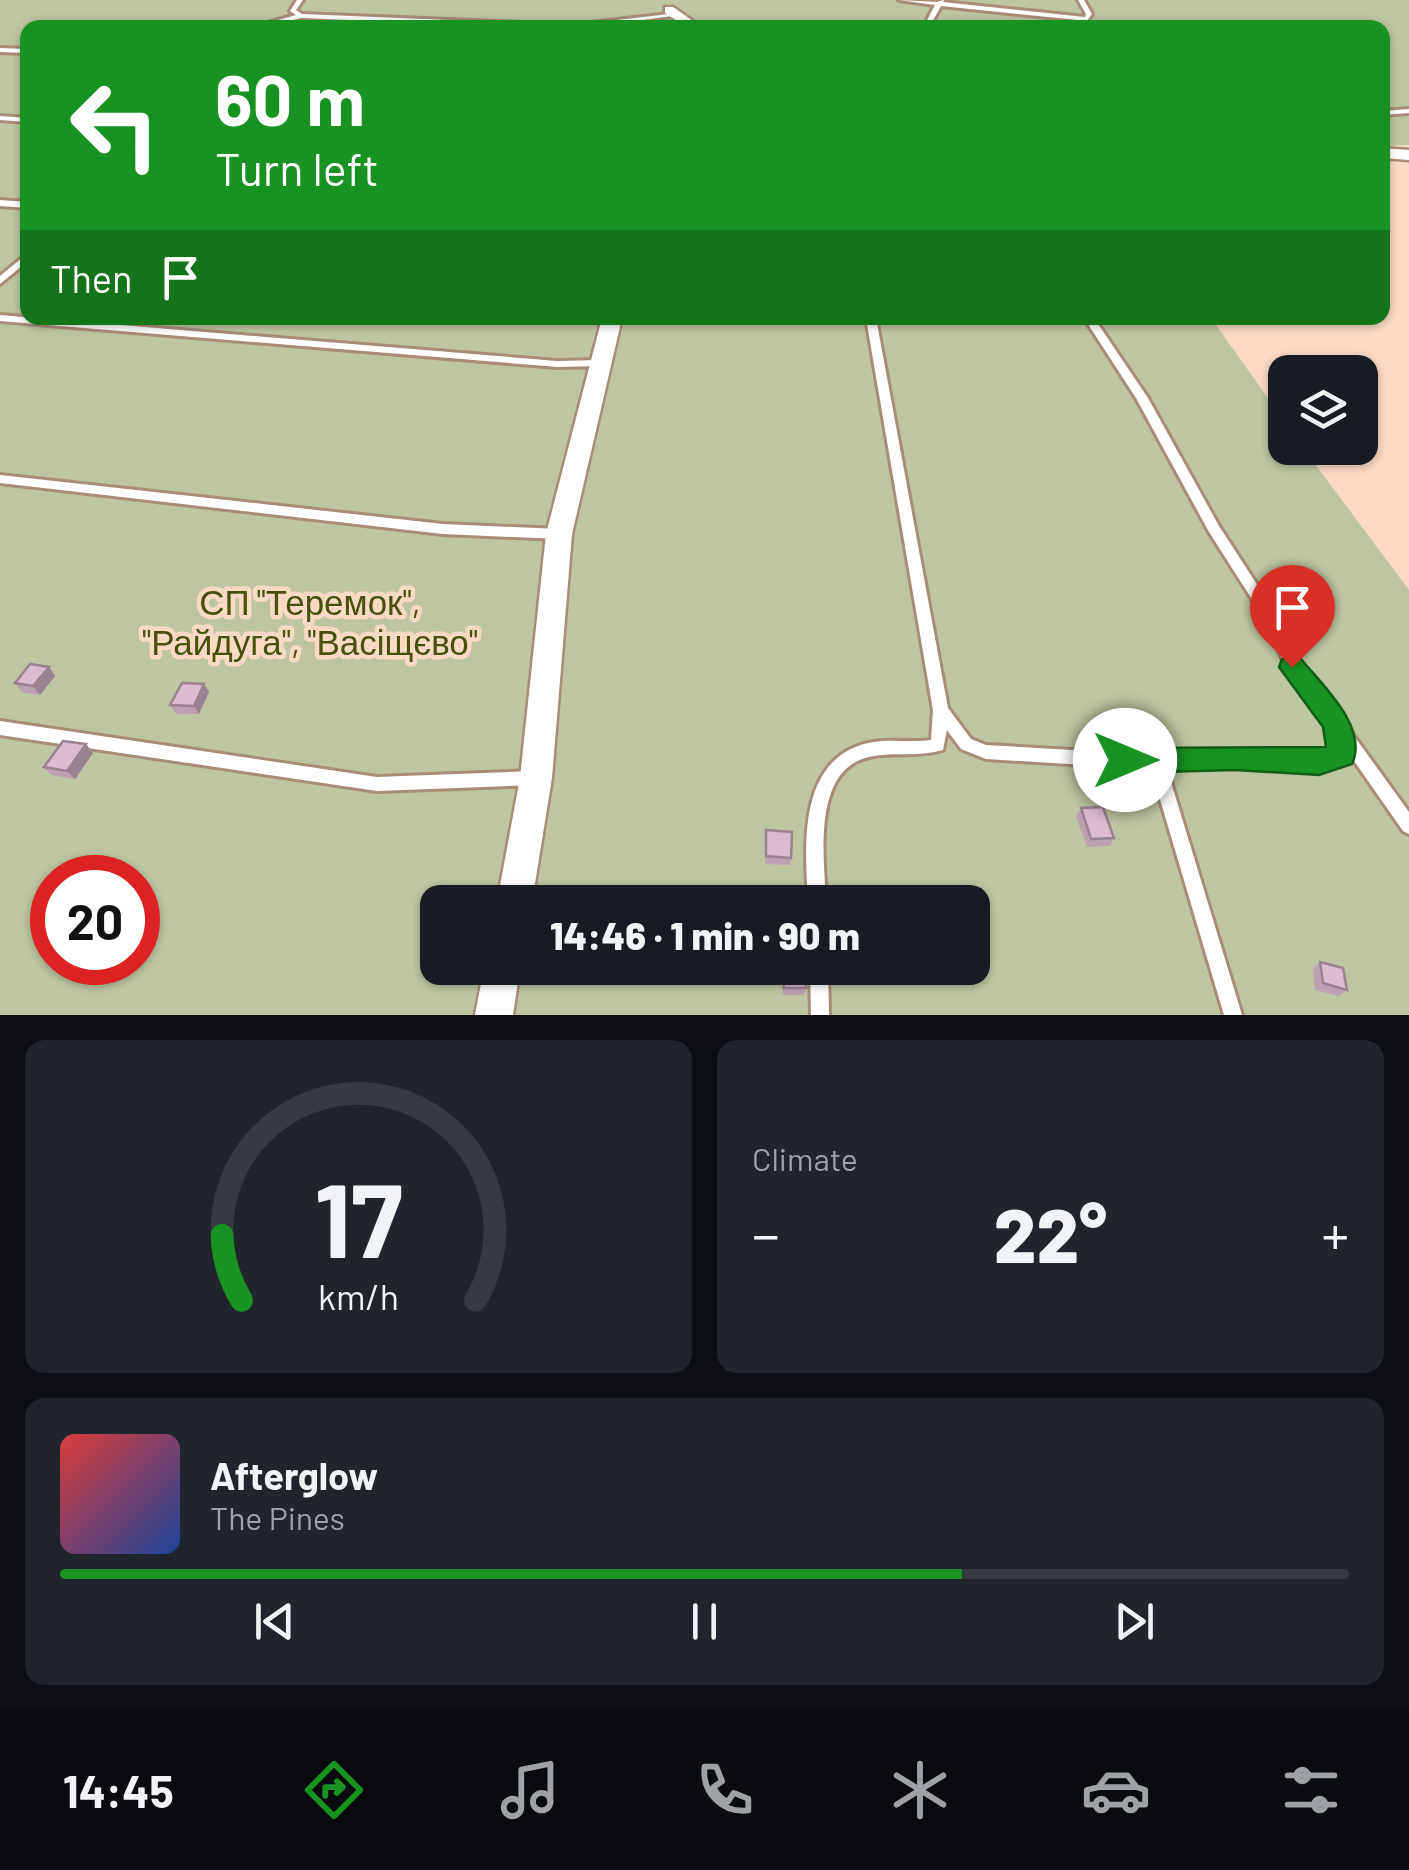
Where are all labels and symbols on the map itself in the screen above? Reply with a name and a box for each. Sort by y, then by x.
pin [1250,565,1335,668]
park label: СП "Теремок", "Райдуга", "Васіщєво" [142,580,478,662]
position arrow [1073,708,1177,812]
speed limit sign: 20 [30,855,160,985]

